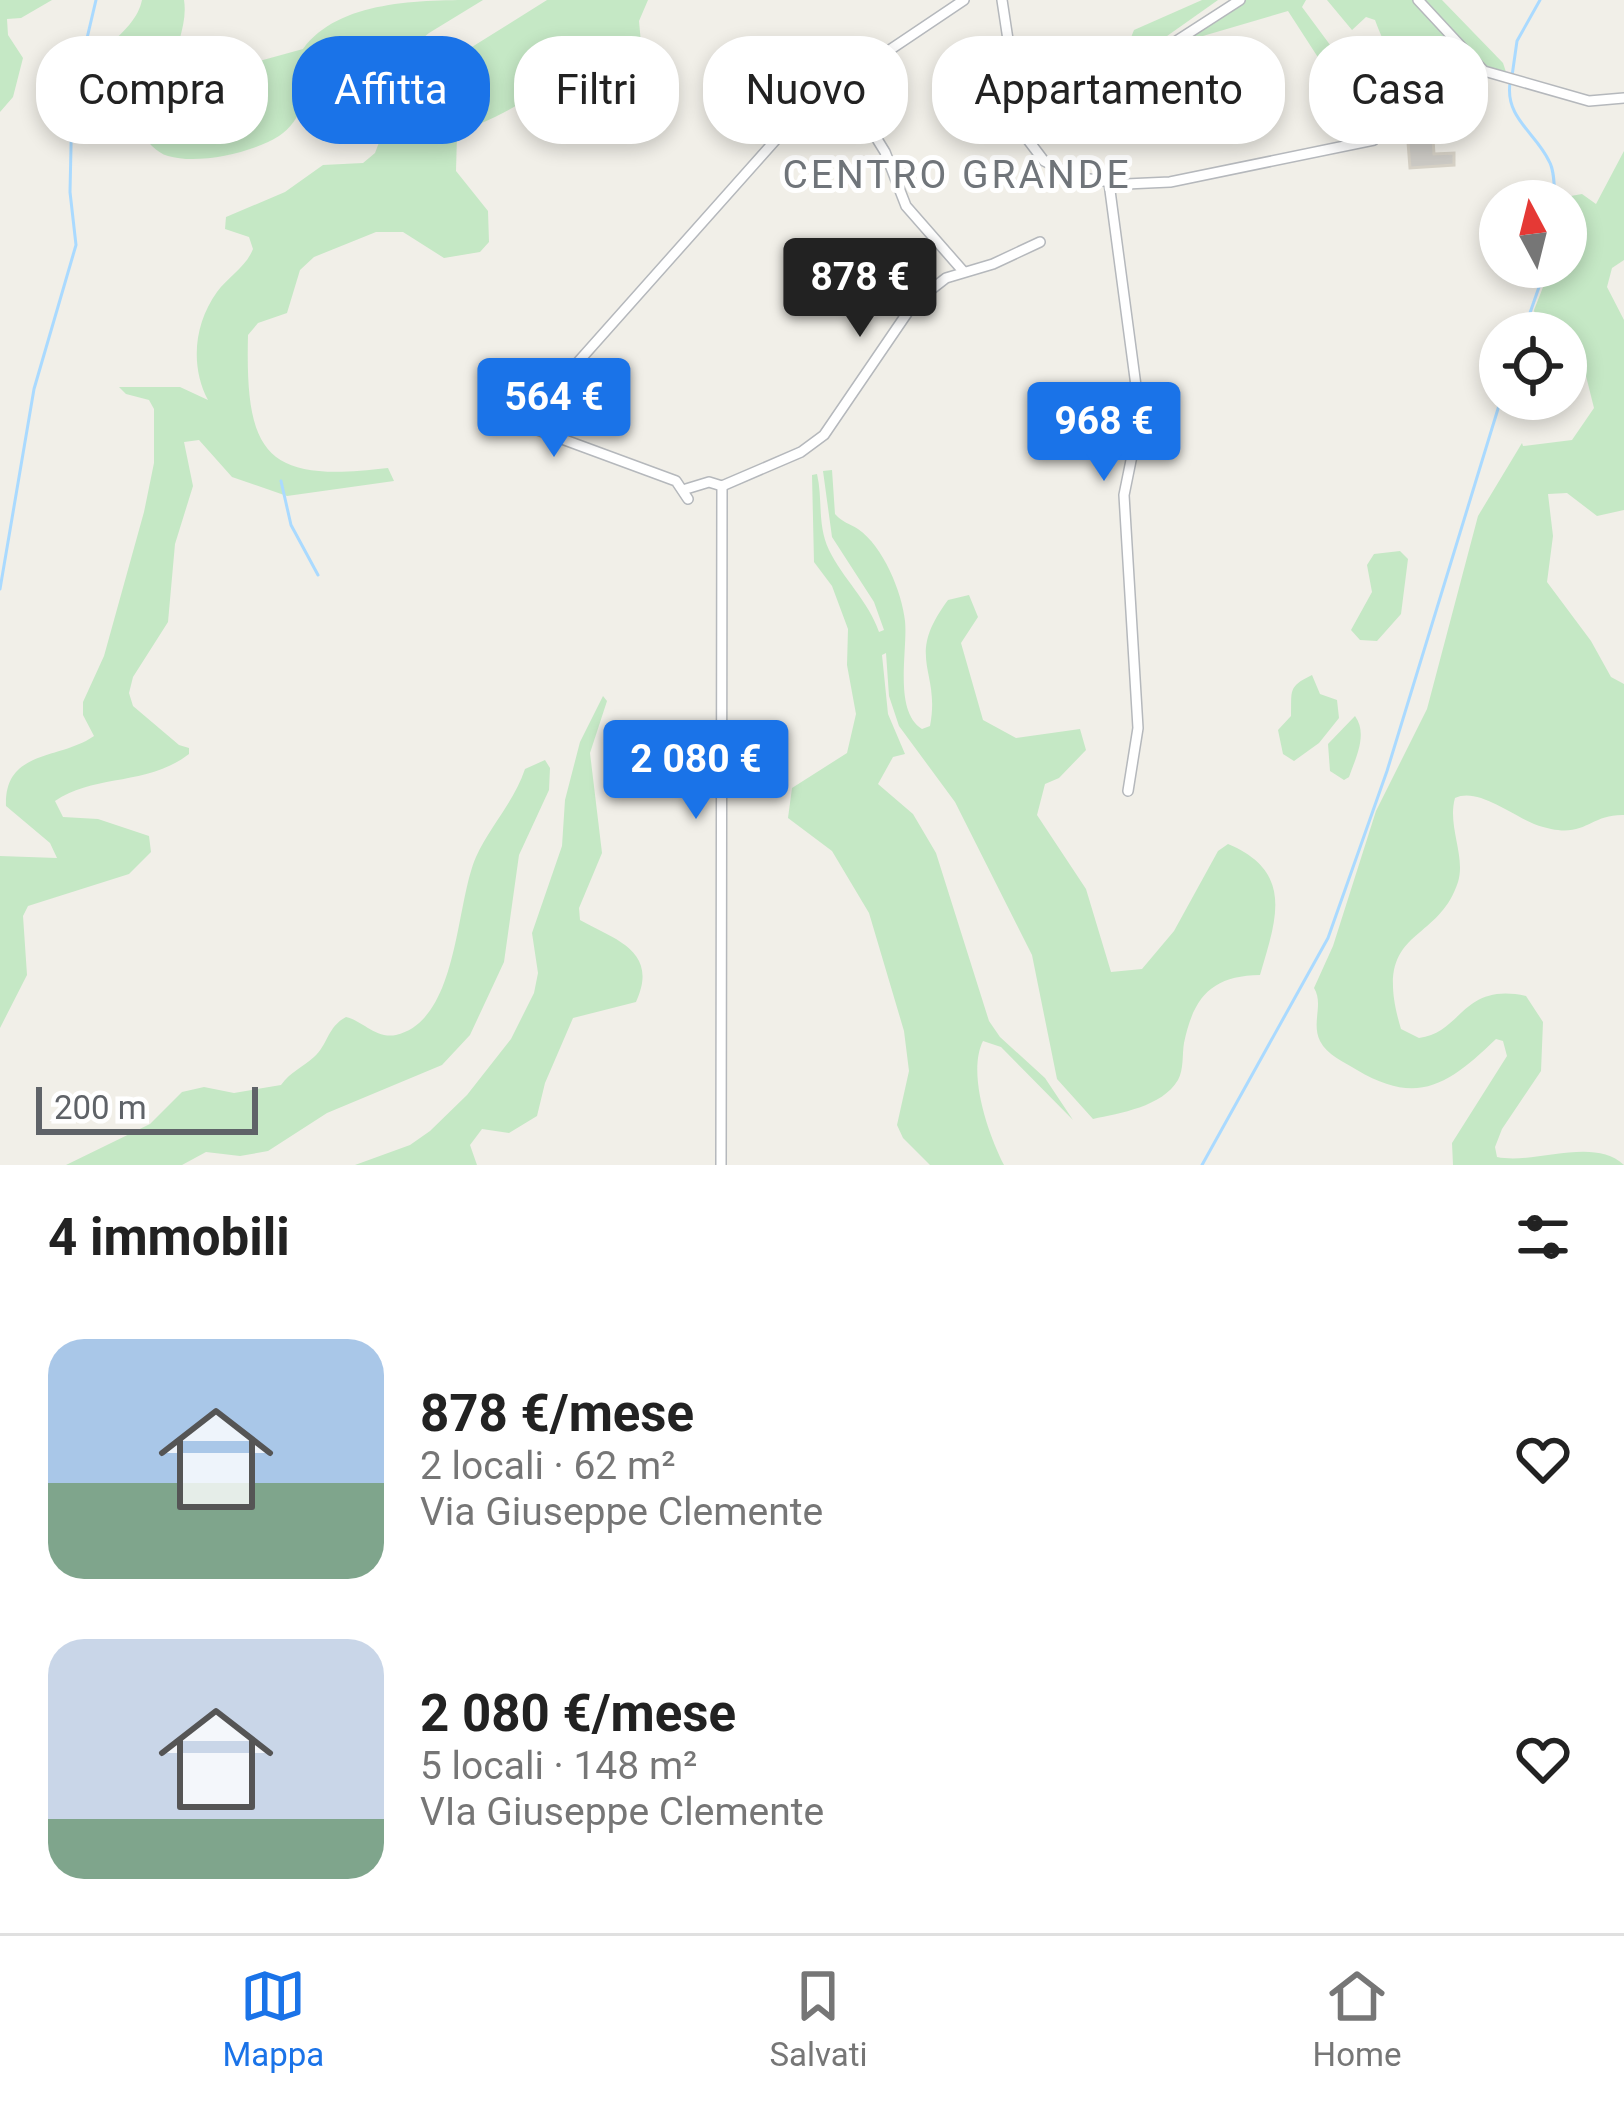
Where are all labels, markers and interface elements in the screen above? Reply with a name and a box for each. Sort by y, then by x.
chip: Compra [36,36,268,144]
chip: Affitta [292,36,490,144]
chip: Filtri [514,36,679,144]
chip: Nuovo [703,36,908,144]
chip: Appartamento [932,36,1285,144]
chip: Casa [1309,36,1488,144]
district label: CENTRO GRANDE [782,152,1132,198]
north arrow [1479,180,1587,288]
map controls [1479,180,1587,420]
pin: 878 € [776,238,944,340]
text: 878 € [810,254,910,300]
button: locate [1479,312,1587,420]
pin: 564 € [470,358,638,460]
text: 564 € [504,374,604,420]
pin: 968 € [1020,382,1188,484]
text: 968 € [1054,398,1154,444]
pin: 2 080 € [585,720,807,822]
text: 2 080 € [630,736,762,782]
scale bar [36,1081,258,1134]
text: 200 m [54,1088,147,1127]
icon: filters [1510,1204,1576,1270]
text: 4 immobili [48,1208,290,1267]
text: 878 €/mese [420,1384,694,1443]
icon: home [144,1387,288,1531]
icon: heart [1510,1426,1576,1492]
text: 2 locali · 62 m² [420,1443,675,1489]
text: Via Giuseppe Clemente [420,1489,823,1535]
text: 2 080 €/mese [420,1684,736,1743]
icon: home [144,1687,288,1831]
icon: heart [1510,1726,1576,1792]
text: 5 locali · 148 m² [420,1743,697,1789]
text: VIa Giuseppe Clemente [420,1789,824,1835]
tab: Mappa [223,1963,324,2074]
tab: Salvati [769,1963,868,2074]
tab: Home [1313,1963,1401,2074]

